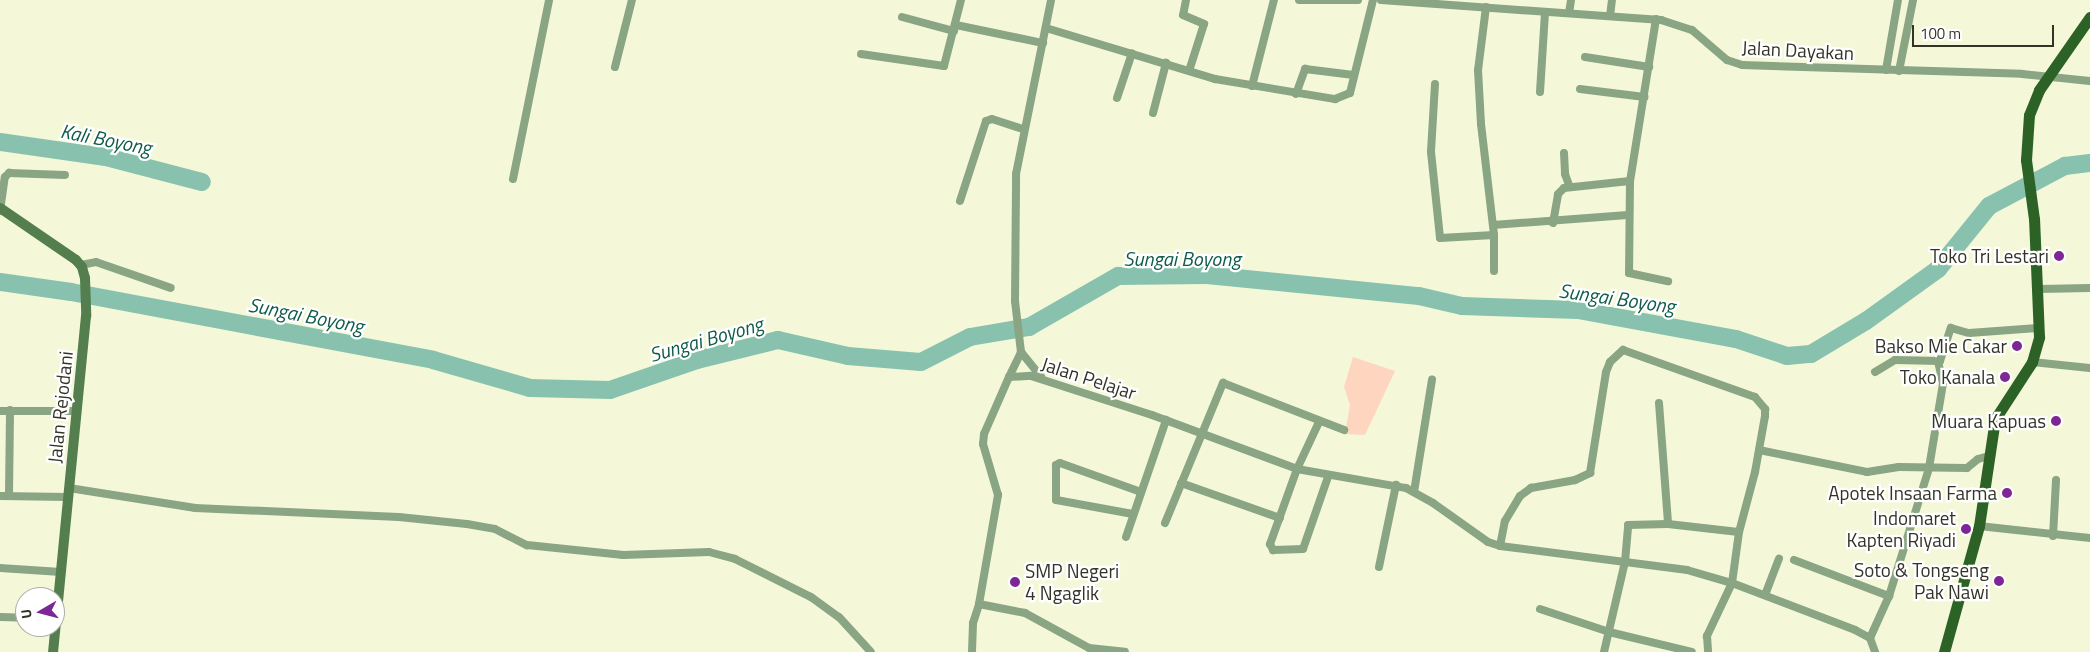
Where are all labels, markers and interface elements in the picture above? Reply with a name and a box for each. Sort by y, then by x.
scale bar [1915,15,2058,47]
text: 100 m [1920,22,1961,45]
street label: Jalan Dayakan [1741,36,1855,64]
water label: Kali Boyong [59,118,153,160]
place label: Toko Tri Lestari [1930,245,2049,267]
water label: Sungai Boyong [1124,246,1240,270]
marker: Toko Tri Lestari [2053,250,2065,262]
water label: Sungai Boyong [1557,278,1677,318]
water label: Sungai Boyong [246,292,366,338]
water label: Sungai Boyong [646,311,766,367]
place label: Bakso Mie Cakar [1875,335,2007,357]
marker: Bakso Mie Cakar [2011,340,2023,352]
street label: Jalan Rejodani [43,350,77,464]
street label: Jalan Pelajar [1039,352,1139,404]
place label: Toko Kanala [1900,366,1995,388]
marker: Toko Kanala [1999,371,2011,383]
place label: Muara Kapuas [1931,410,2046,432]
marker: Muara Kapuas [2050,415,2062,427]
place label: Apotek Insaan Farma [1828,482,1997,504]
marker: Apotek Insaan Farma [2001,487,2013,499]
place label: Indomaret Kapten Riyadi [1846,507,1956,551]
marker: Indomaret Kapten Riyadi [1960,523,1972,535]
place label: Soto & Tongseng Pak Nawi [1854,559,1989,603]
place label: SMP Negeri 4 Ngaglik [1025,560,1119,604]
marker: Soto & Tongseng Pak Nawi [1993,575,2005,587]
marker: SMP Negeri 4 Ngaglik [1009,576,1021,588]
north arrow [15,587,65,637]
text: U [15,608,37,620]

